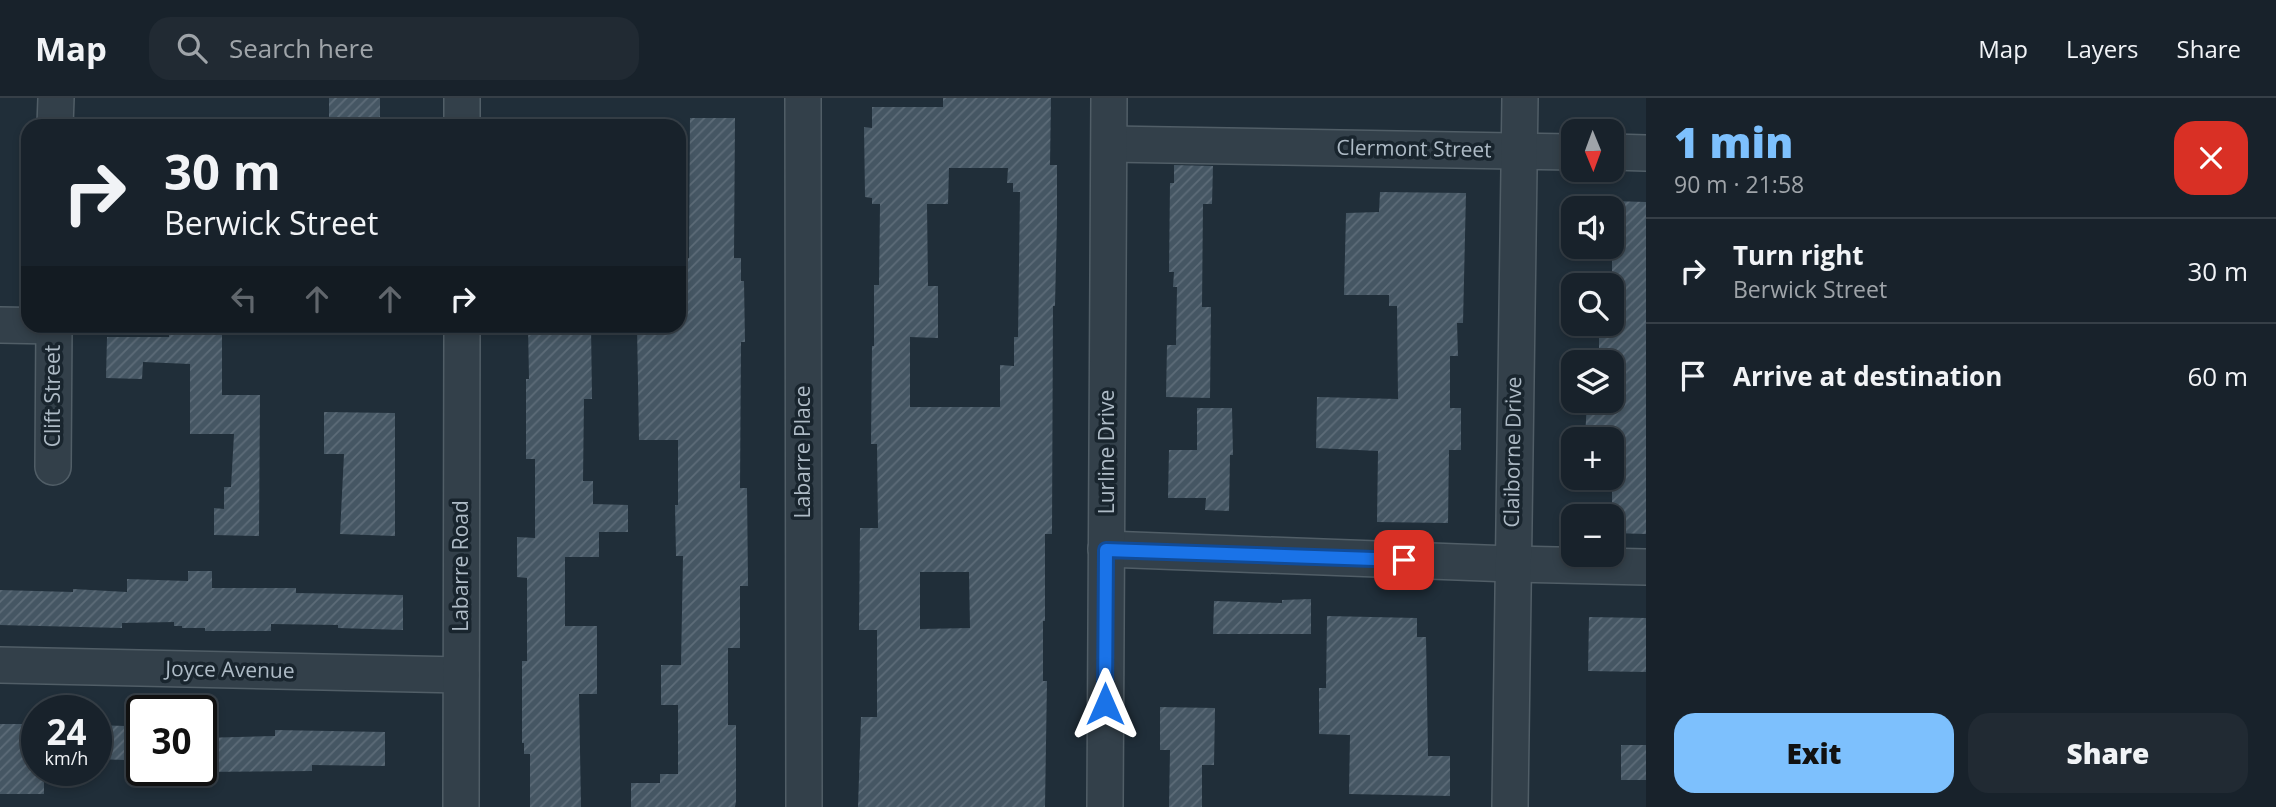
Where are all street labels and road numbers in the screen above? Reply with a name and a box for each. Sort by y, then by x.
street label: Clermont Street [1336,133,1492,163]
street label: Clift Street [38,345,66,447]
street label: Claiborne Drive [1497,376,1527,528]
street label: Labarre Place [788,385,816,519]
street label: Lurline Drive [1092,390,1120,514]
street label: Labarre Road [446,500,474,632]
street label: Joyce Avenue [163,654,295,684]

